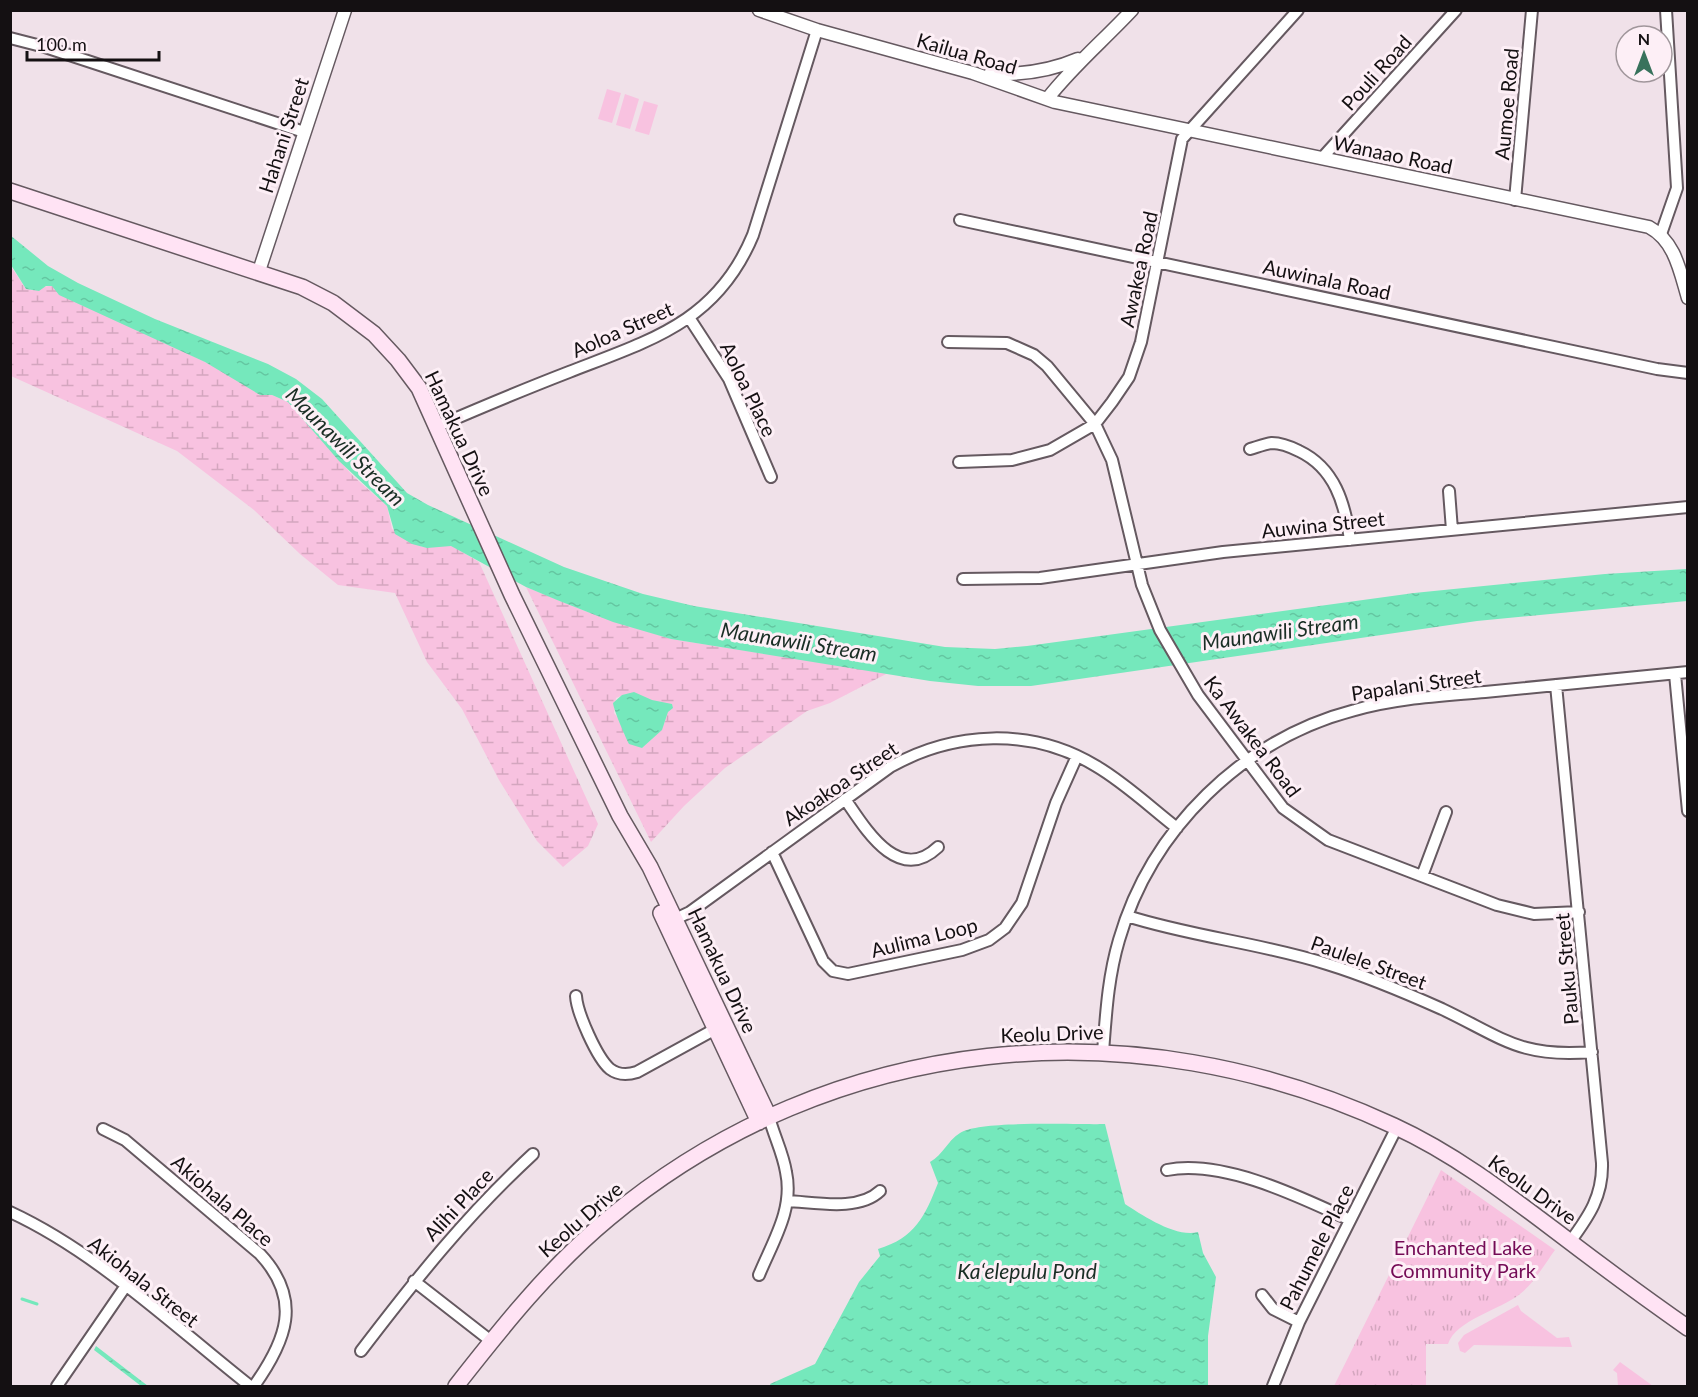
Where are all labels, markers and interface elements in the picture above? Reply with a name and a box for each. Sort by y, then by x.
scale bar [27,24,159,62]
north arrow [1614,24,1674,84]
street label: Kailua Road [914,27,1020,79]
street label: Pouli Road [1336,29,1416,115]
text: N [1638,29,1650,48]
text: 100 m [36,33,87,55]
street label: Aumoe Road [1489,47,1523,161]
street label: Hahani Street [253,74,313,196]
street label: Wanaao Road [1331,130,1455,178]
street label: Awakea Road [1114,209,1162,329]
street label: Auwinala Road [1261,254,1393,304]
street label: Aoloa Street [568,296,676,362]
street label: Aoloa Place [716,338,782,440]
street label: Hamakua Drive [421,367,499,499]
water label: Maunawili Stream [281,381,411,511]
street label: Auwina Street [1260,506,1386,542]
water label: Maunawili Stream [1200,608,1360,654]
water label: Maunawili Stream [719,616,879,666]
street label: Papalani Street [1349,663,1483,705]
street label: Ka Awakea Road [1200,671,1306,801]
street label: Akoakoa Street [778,736,902,830]
street label: Hamakua Drive [684,904,762,1036]
street label: Aulima Loop [868,912,980,962]
street label: Pauku Street [1549,912,1583,1026]
street label: Paulele Street [1308,930,1430,994]
street label: Keolu Drive [1000,1019,1104,1047]
street label: Akiohala Place [167,1149,279,1251]
street label: Keolu Drive [1484,1149,1582,1229]
street label: Alihi Place [418,1163,498,1245]
street label: Keolu Drive [533,1176,627,1262]
street label: Pahumele Place [1274,1180,1358,1314]
street label: Akiohala Street [84,1230,204,1332]
park label: Enchanted Lake Community Park [1390,1235,1537,1282]
water label: Kaʻelepulu Pond [957,1258,1097,1283]

